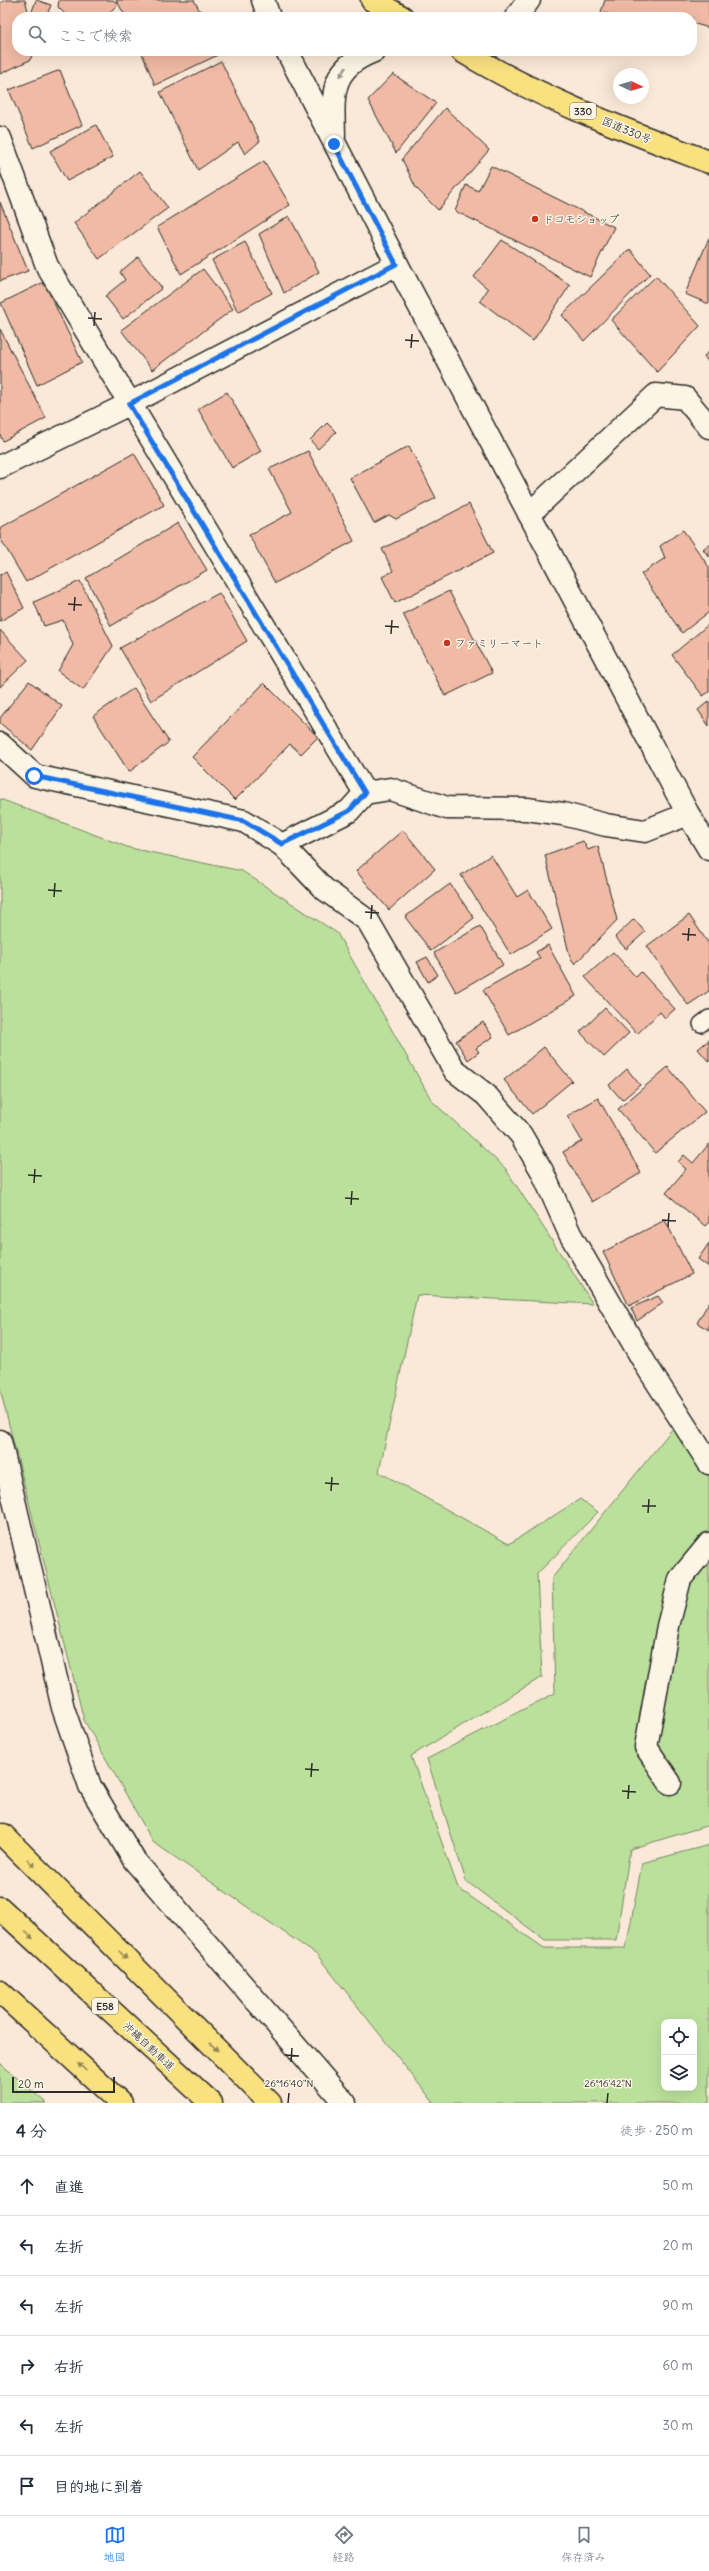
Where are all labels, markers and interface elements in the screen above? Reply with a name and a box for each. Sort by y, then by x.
search box [12,12,697,56]
icon: search [26,23,48,45]
text: ここで検索 [58,26,133,45]
one-way arrow [339,67,346,78]
north arrow [613,68,649,104]
road number: 330 [570,103,596,119]
street label: 国道330号 [600,114,654,146]
route end [325,135,343,153]
place label: ドコモショップ [543,212,620,226]
marker: ドコモショップ [530,214,540,224]
place label: ファミリーマート [455,636,543,650]
marker: ファミリーマート [442,638,452,648]
route start [25,767,43,785]
one-way arrow [26,1858,36,1868]
one-way arrow [24,1930,33,1939]
one-way arrow [118,1950,128,1960]
road number: E58 [92,1998,118,2014]
street label: 沖縄自動車道 [120,2018,178,2074]
map controls [661,2019,697,2091]
button: locate [661,2019,697,2055]
one-way arrow [209,2042,219,2052]
button: layers [661,2055,697,2091]
one-way arrow [77,2063,87,2072]
scale bar [12,2075,115,2094]
text: 20 m [18,2077,44,2091]
text: 26°16'40"N [265,2077,313,2090]
text: 26°16'42"N [584,2077,632,2090]
text: 4 分 [16,2120,47,2142]
text: 徒歩 · 250 m [620,2122,693,2139]
icon: ahead [16,2175,38,2197]
text: 直進 [54,2177,84,2196]
text: 50 m [662,2177,693,2194]
icon: left [16,2235,38,2257]
text: 左折 [54,2237,84,2256]
text: 20 m [663,2237,693,2254]
icon: left [16,2295,38,2317]
text: 左折 [54,2297,84,2316]
text: 90 m [662,2297,693,2314]
icon: right [16,2355,38,2377]
text: 右折 [54,2357,84,2376]
text: 60 m [662,2357,693,2374]
icon: left [16,2415,38,2437]
text: 左折 [54,2417,84,2436]
text: 30 m [663,2417,693,2434]
icon: arrive [16,2475,38,2497]
text: 目的地に到着 [54,2477,144,2496]
tab: 地図 [104,2524,126,2564]
tab: 経路 [333,2524,355,2564]
tab: 保存済み [562,2524,606,2564]

